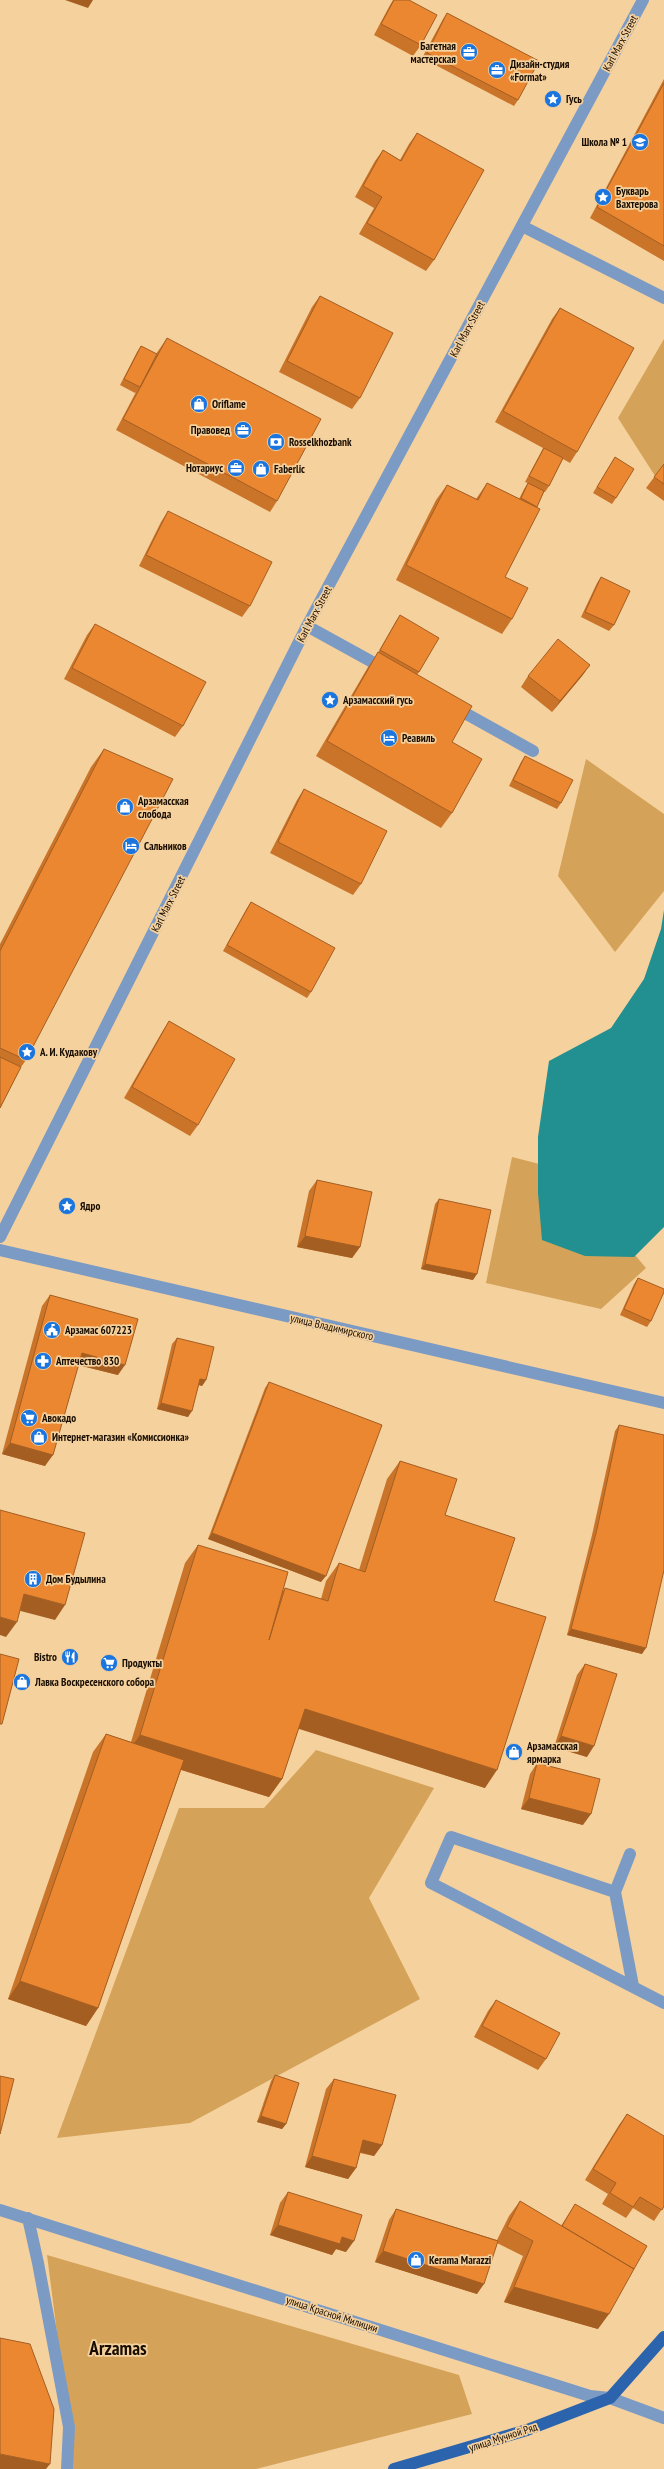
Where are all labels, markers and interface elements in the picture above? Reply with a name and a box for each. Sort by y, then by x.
street label: Karl Marx Street [599,13,641,73]
place label: Багетная мастерская [411,39,456,66]
office icon: Багетная мастерская [459,42,479,62]
place label: Дизайн-студия «Format» [510,57,570,84]
office icon: Дизайн-студия «Format» [487,60,507,80]
place icon: Гусь [543,89,563,109]
place label: Гусь [566,92,582,106]
school or university icon: Школа № 1 [630,132,650,152]
place label: Школа № 1 [581,135,627,149]
place label: Букварь Вахтерова [616,184,659,211]
place icon: Букварь Вахтерова [593,187,613,207]
street label: Karl Marx Street [446,299,488,359]
shop icon: Oriflame [189,394,209,414]
place label: Oriflame [212,397,246,411]
office icon: Правовед [233,420,253,440]
place label: Правовед [191,423,231,437]
bank icon: Rosselkhozbank [266,432,286,452]
place label: Rosselkhozbank [289,435,352,449]
office icon: Нотариус [226,458,246,478]
shop icon: Faberlic [251,459,271,479]
place label: Нотариус [186,461,223,475]
place label: Faberlic [274,462,305,476]
street label: Karl Marx Street [293,584,335,644]
place icon: Арзамасский гусь [320,690,340,710]
place label: Арзамасский гусь [342,693,413,707]
hotel icon: Реавиль [379,728,399,748]
place label: Реавиль [402,731,435,745]
place label: Арзамасская слобода [137,794,189,821]
shop icon: Арзамасская слобода [115,797,135,817]
hotel icon: Сальников [121,836,141,856]
place label: Сальников [144,839,187,853]
street label: Karl Marx Street [148,874,188,934]
place icon: А. И. Кудакову [17,1042,37,1062]
place label: А. И. Кудакову [39,1045,98,1059]
place icon: Ядро [57,1196,77,1216]
place label: Ядро [80,1199,100,1213]
street label: улица Владимирского [289,1311,375,1343]
public building icon: Арзамас 607223 [42,1320,62,1340]
place label: Арзамас 607223 [64,1323,132,1337]
pharmacy icon: Аптечество 830 [33,1351,53,1371]
place label: Аптечество 830 [55,1354,119,1368]
supermarket icon: Авокадо [19,1408,39,1428]
place label: Авокадо [41,1411,76,1425]
shop icon: Интернет-магазин «Комиссионка» [29,1427,49,1447]
place label: Интернет-магазин «Комиссионка» [52,1430,190,1444]
building icon: Дом Будылина [23,1569,43,1589]
place label: Дом Будылина [46,1572,106,1586]
restaurant icon: Bistro [60,1647,80,1667]
place label: Bistro [34,1650,57,1664]
supermarket icon: Продукты [99,1653,119,1673]
place label: Продукты [122,1656,163,1670]
shop icon: Лавка Воскресенского собора [12,1672,32,1692]
place label: Лавка Воскресенского собора [34,1675,155,1689]
place label: Арзамасская ярмарка [526,1739,578,1766]
shop icon: Арзамасская ярмарка [504,1742,524,1762]
shop icon: Kerama Marazzi [406,2250,426,2270]
place label: Kerama Marazzi [429,2253,492,2267]
street label: улица Красной Милиции [284,2293,380,2336]
district label: Arzamas [88,2336,147,2360]
street label: улица Мучной Ряд [467,2419,539,2455]

